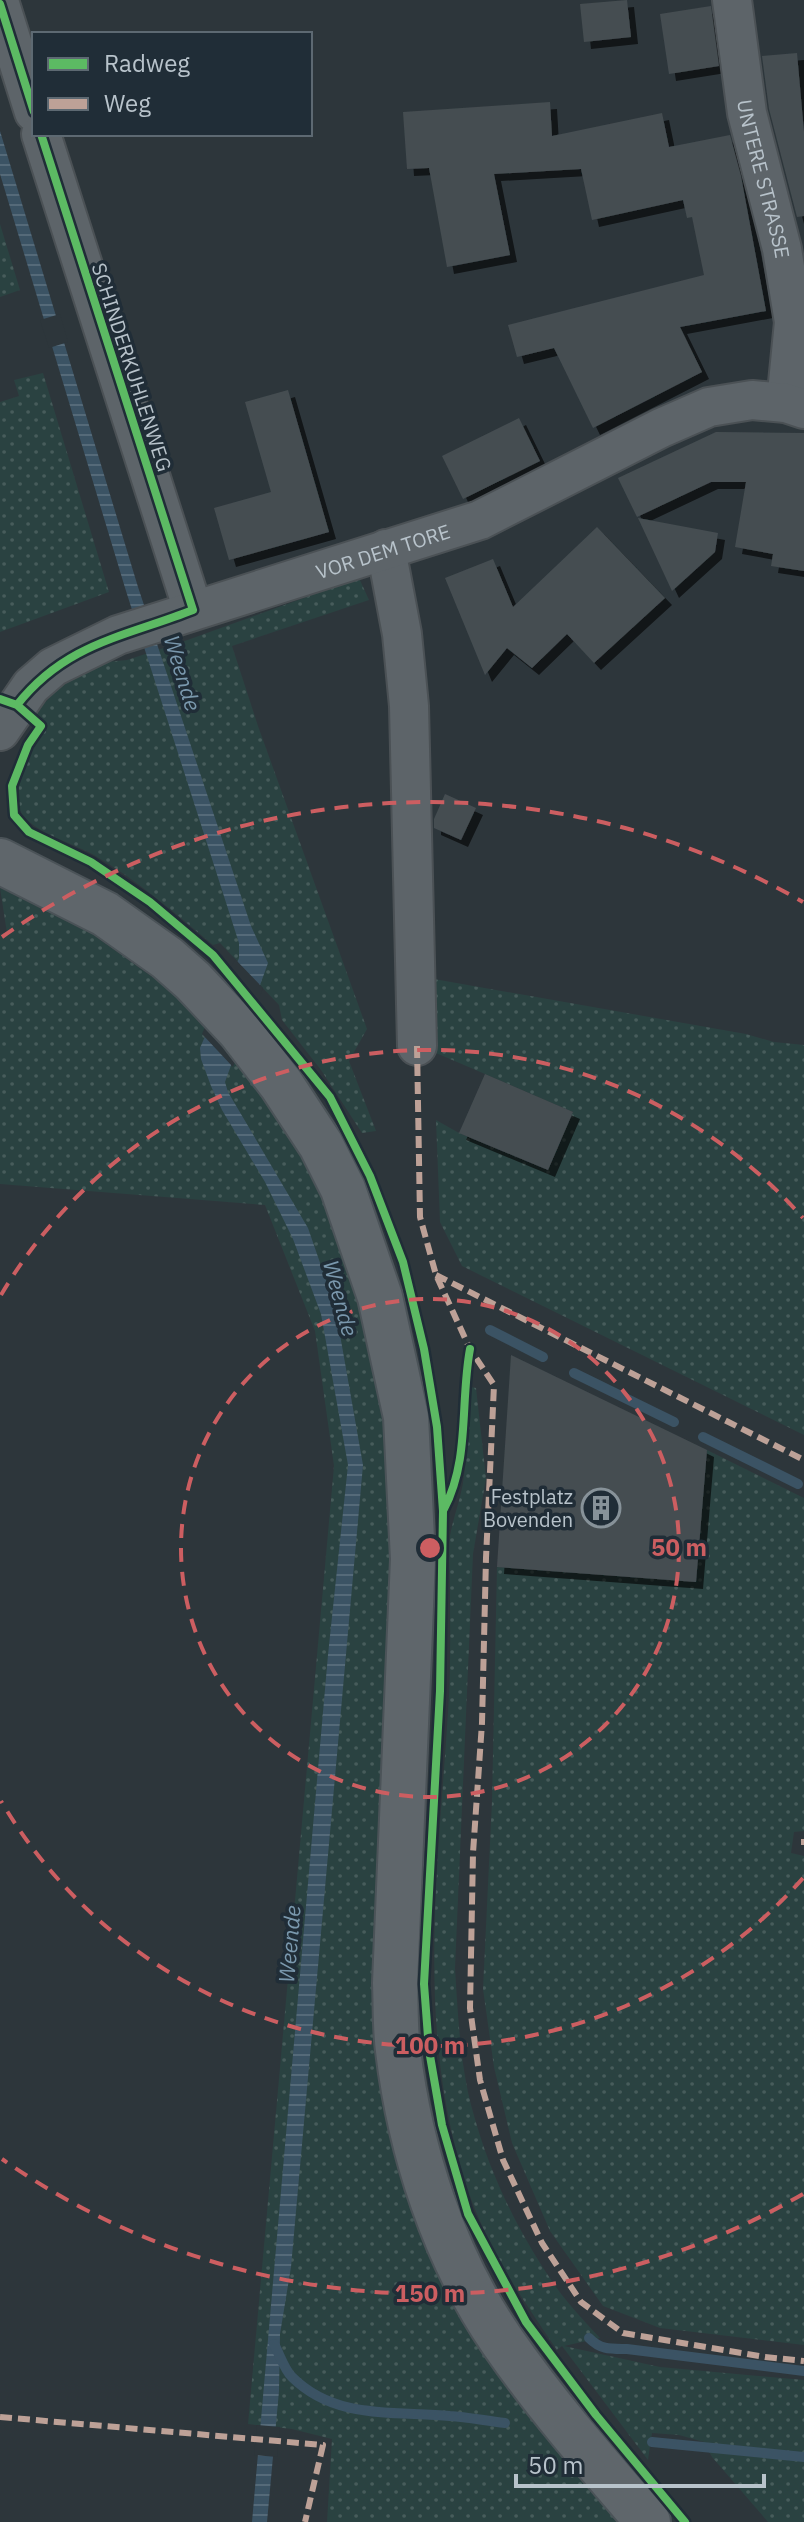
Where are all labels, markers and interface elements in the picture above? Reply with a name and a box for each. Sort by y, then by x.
legend [32,32,312,136]
text: Radweg [104,47,190,79]
text: Weg [104,87,151,119]
street label: UNTERE STRASSE [732,98,797,260]
street label: SCHINDERKUHLENWEG [86,259,178,475]
street label: VOR DEM TORE [312,517,453,585]
water label: Weende [158,632,208,714]
water label: Weende [317,1257,365,1339]
place label: Festplatz Bovenden [483,1483,573,1533]
building icon: Festplatz Bovenden [580,1487,622,1529]
text: 50 m [651,1531,707,1563]
centre of rings [416,1534,444,1562]
water label: Weende [271,1904,307,1984]
text: 100 m [395,2029,465,2061]
text: 150 m [395,2277,465,2309]
scale bar [516,2438,764,2488]
text: 50 m [528,2449,583,2481]

